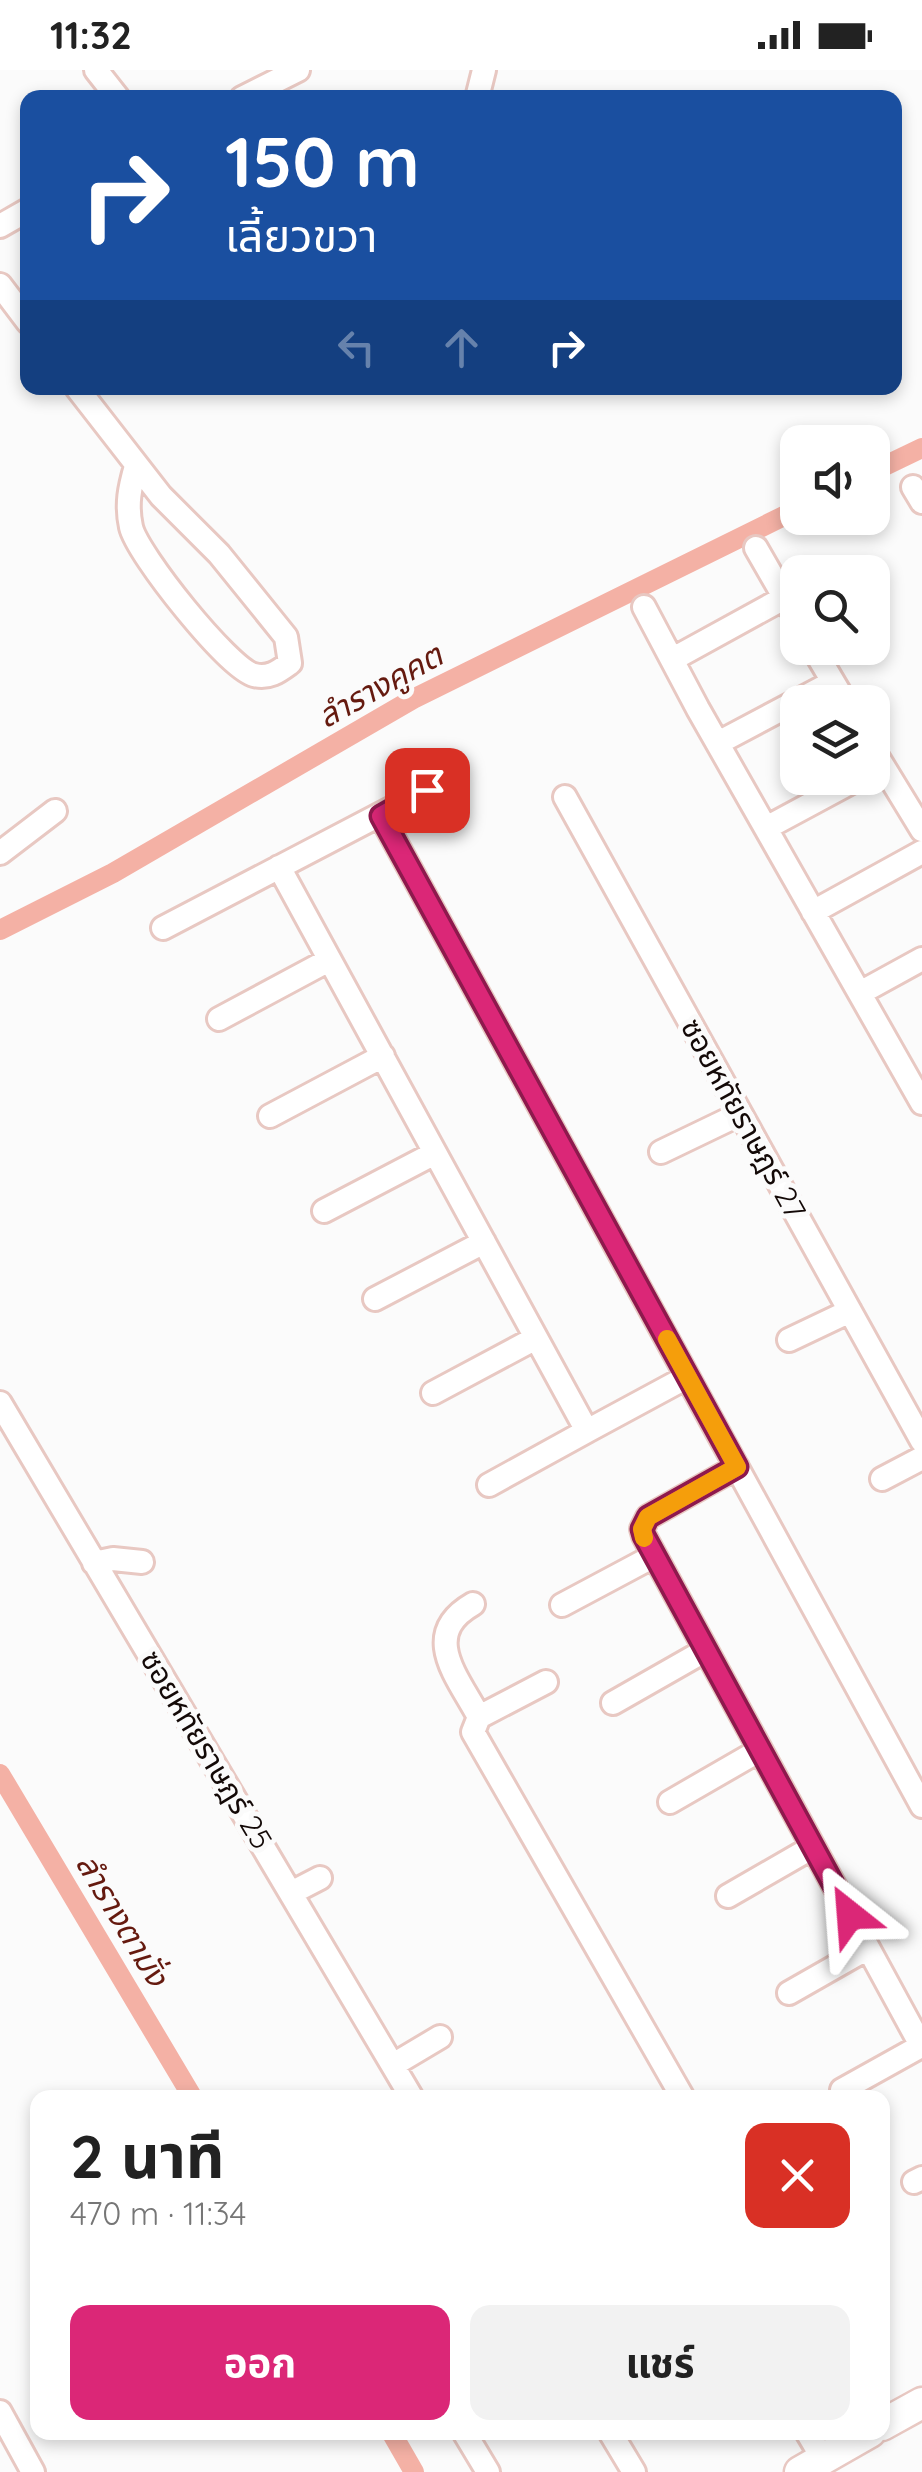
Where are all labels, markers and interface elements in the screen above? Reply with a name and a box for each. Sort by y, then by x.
text: 11:32 [50,11,132,59]
text: 150 m [225,117,420,205]
icon: right [60,130,190,260]
text: เลี้ยวขวา [225,207,377,263]
icon: left [329,320,384,375]
icon: ahead [434,320,489,375]
icon: right [539,320,594,375]
map controls [780,425,890,795]
button: sound [780,425,890,535]
button: search [780,555,890,665]
water label: ลำรางคูคต [310,634,451,737]
button: layers [780,685,890,795]
pin [385,748,470,833]
icon: arrive [400,763,455,818]
street label: ซอยหทัยราษฎร์ 27 [673,1011,815,1226]
street label: ซอยหทัยราษฎร์ 25 [133,1643,281,1856]
water label: ลำรางตามั่ง [68,1846,179,1994]
position arrow [798,1863,902,1967]
text: 2 นาที [70,2118,224,2193]
button: close [745,2123,850,2228]
text: 470 m · 11:34 [70,2193,246,2233]
button: ออก [70,2305,450,2420]
button: แชร์ [470,2305,850,2420]

